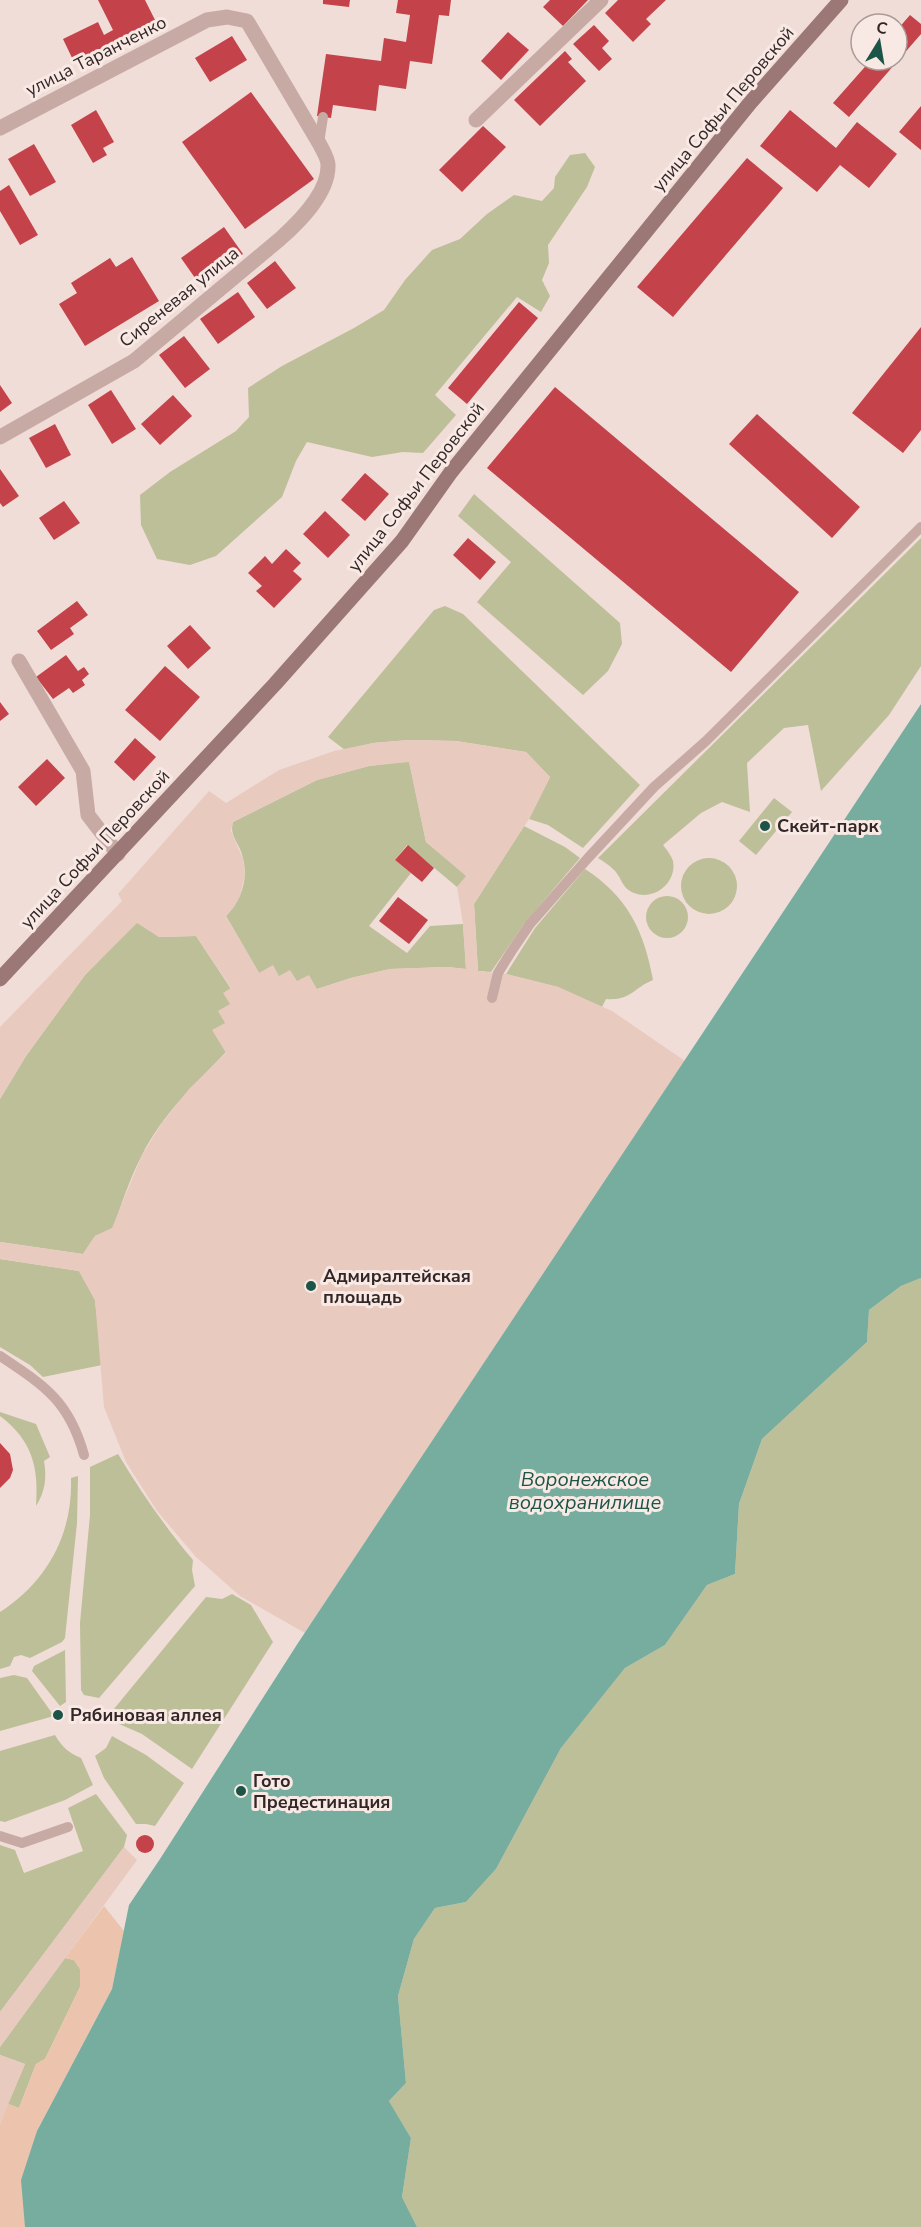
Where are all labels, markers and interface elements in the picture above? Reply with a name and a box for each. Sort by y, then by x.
street label: улица Таранченко [22,10,170,102]
north arrow [849,12,909,72]
text: С [874,16,889,40]
street label: улица Софьи Перовской [647,21,799,197]
street label: Сиреневая улица [114,241,244,353]
street label: улица Софьи Перовской [342,397,490,577]
street label: улица Софьи Перовской [15,764,175,934]
place label: Скейт-парк [777,814,880,838]
marker: Скейт-парк [758,819,772,833]
place label: Адмиралтейская площадь [323,1264,471,1309]
marker: Адмиралтейская площадь [304,1279,318,1293]
water label: Воронежское водохранилище [509,1466,661,1516]
place label: Рябиновая аллея [70,1703,222,1727]
marker: Рябиновая аллея [51,1708,65,1722]
place label: Гото Предестинация [253,1769,390,1814]
marker: Гото Предестинация [234,1784,248,1798]

